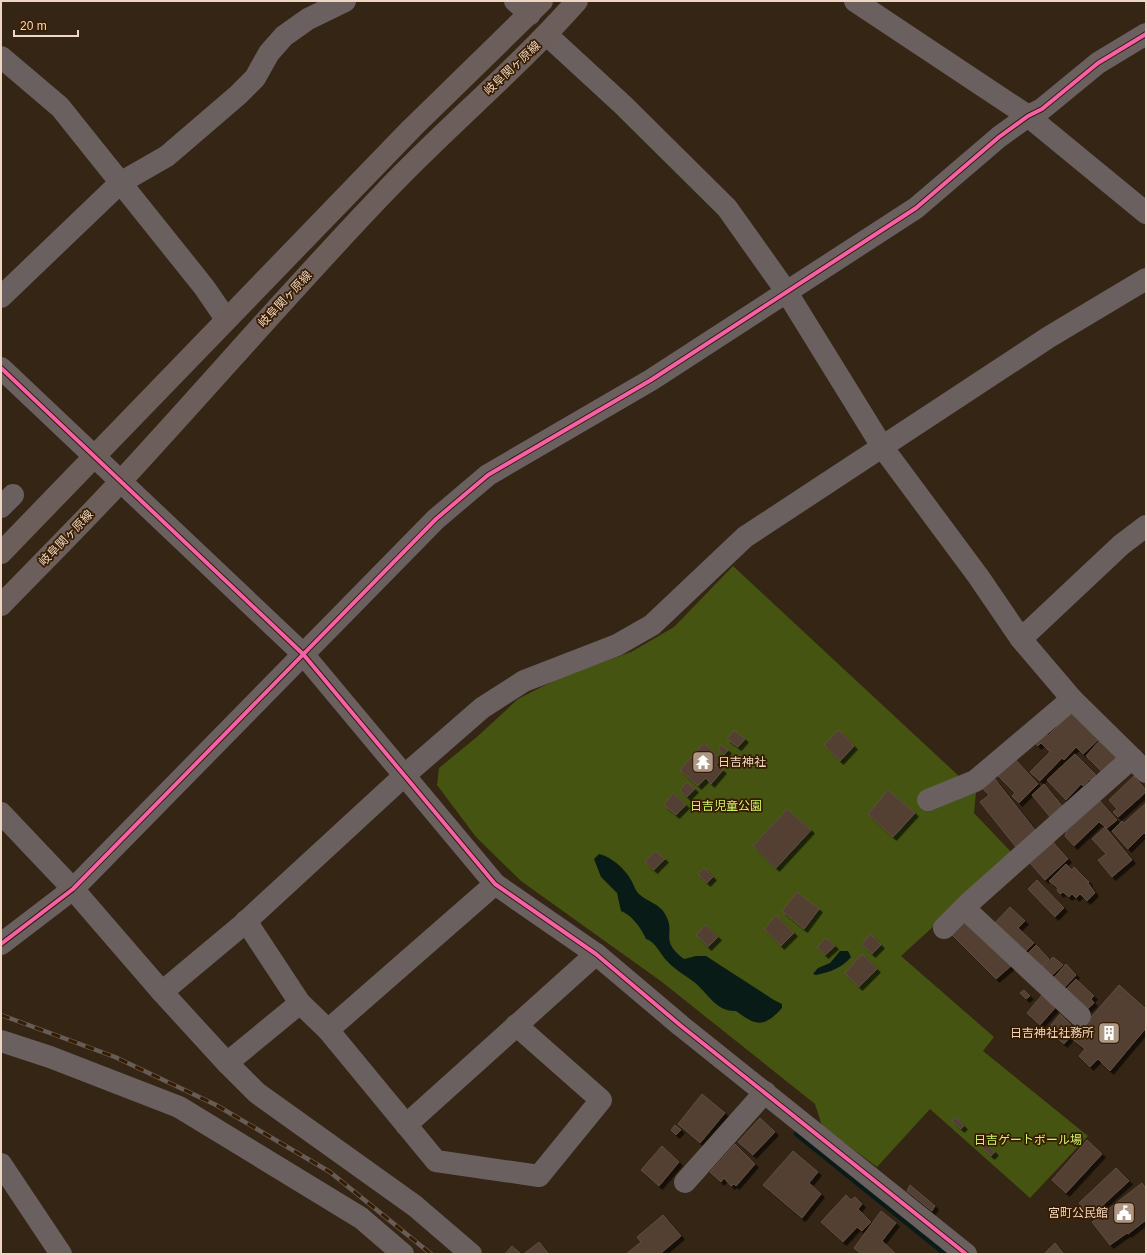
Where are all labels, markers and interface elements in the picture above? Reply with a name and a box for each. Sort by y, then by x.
scale bar [14,12,78,38]
text: 20 m [20,19,47,33]
street label: 岐阜関ヶ原線 [481,38,543,98]
street label: 岐阜関ヶ原線 [255,268,315,330]
street label: 岐阜関ヶ原線 [36,507,96,569]
temple icon: 日吉神社 [690,749,716,775]
place label: 日吉神社 [718,755,766,769]
park label: 日吉児童公園 [690,799,762,813]
building icon: 日吉神社社務所 [1096,1020,1122,1046]
place label: 日吉神社社務所 [1010,1026,1094,1040]
park label: 日吉ゲートボール場 [974,1133,1082,1147]
public building icon: 宮町公民館 [1111,1200,1137,1226]
place label: 宮町公民館 [1048,1206,1108,1220]

